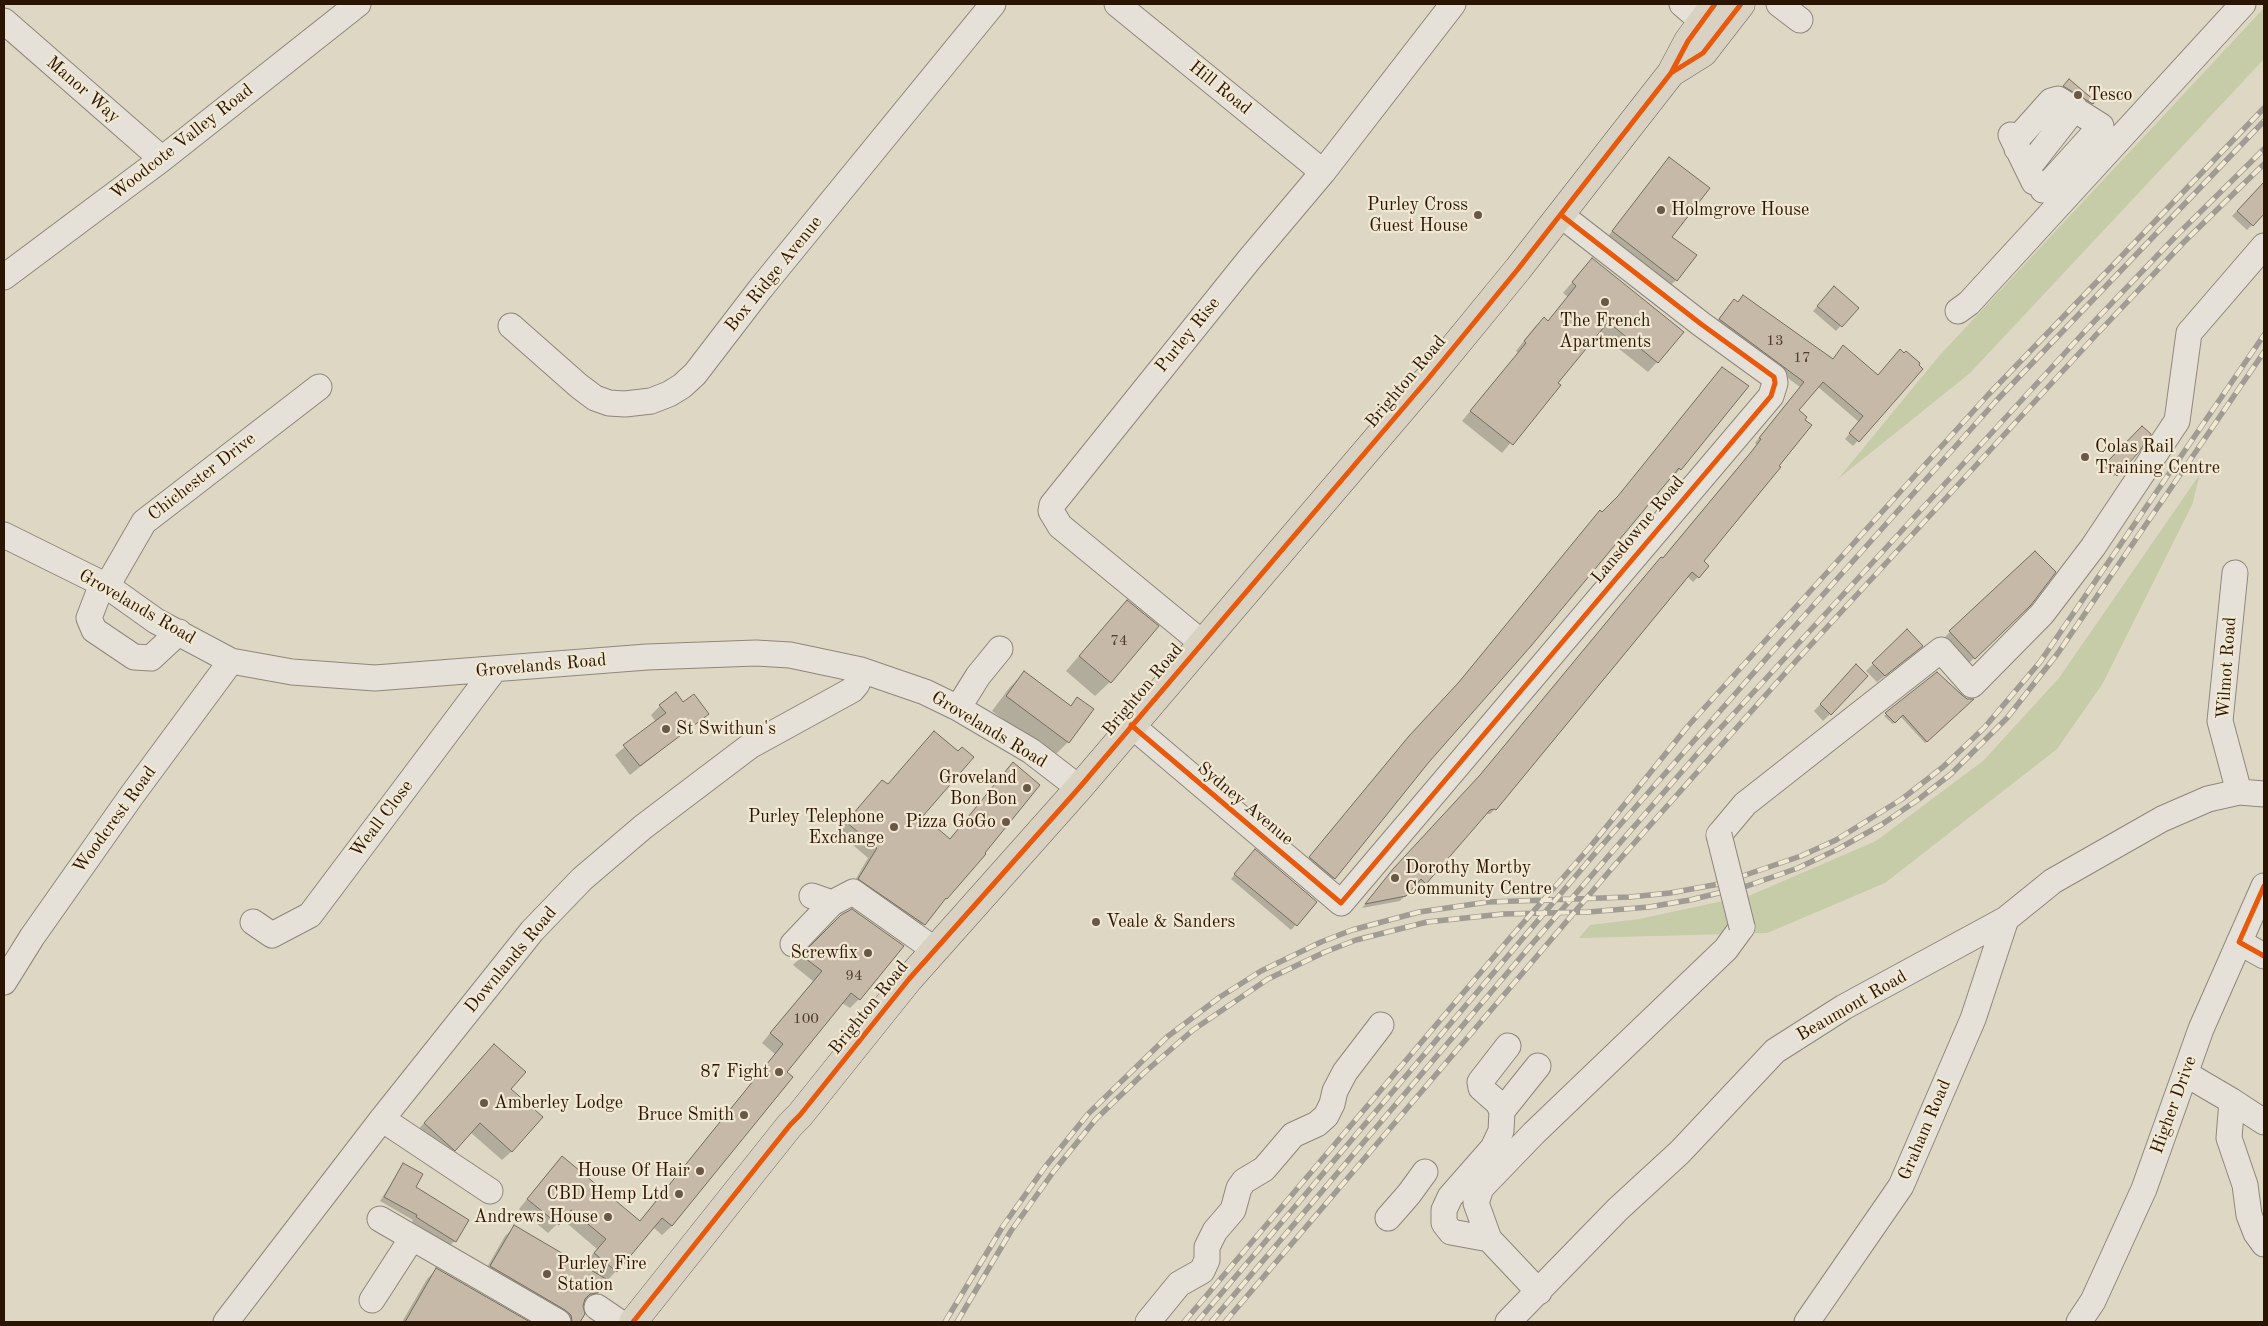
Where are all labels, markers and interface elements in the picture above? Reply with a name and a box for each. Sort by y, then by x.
street label: Manor Way [42,52,124,128]
street label: Hill Road [1184,56,1256,120]
street label: Woodcote Valley Road [106,80,258,204]
place label: Tesco [2088,84,2132,106]
marker: Tesco [2072,89,2084,101]
place label: Purley Cross Guest House [1367,194,1468,236]
place label: Holmgrove House [1671,199,1809,221]
marker: Holmgrove House [1655,204,1667,216]
marker: Purley Cross Guest House [1472,209,1484,221]
street label: Box Ridge Avenue [721,212,827,336]
street label: Purley Rise [1151,293,1225,377]
marker: The French Apartments [1599,296,1611,308]
place label: The French Apartments [1559,310,1651,352]
street label: Brighton Road [1361,331,1451,433]
house number: 13 [1766,332,1784,350]
house number: 17 [1793,349,1811,367]
street label: Chichester Drive [144,428,260,526]
place label: Colas Rail Training Centre [2095,436,2220,478]
marker: Colas Rail Training Centre [2079,451,2091,463]
street label: Lansdowne Road [1587,472,1689,588]
street label: Grovelands Road [75,565,199,649]
street label: Wilmot Road [2213,616,2241,720]
house number: 74 [1110,632,1128,650]
street label: Brighton Road [1098,639,1188,741]
street label: Grovelands Road [475,650,607,682]
street label: Grovelands Road [927,687,1051,773]
place label: St Swithun's [676,718,776,740]
marker: St Swithun's [660,723,672,735]
street label: Sydney Avenue [1192,757,1298,851]
street label: Woodcrest Road [69,762,161,878]
place label: Groveland Bon Bon [939,767,1017,810]
street label: Weall Close [346,776,418,862]
marker: Groveland Bon Bon [1021,782,1033,794]
place label: Purley Telephone Exchange [748,806,884,849]
place label: Pizza GoGo [905,811,996,833]
marker: Pizza GoGo [1000,816,1012,828]
marker: Purley Telephone Exchange [888,821,900,833]
place label: Dorothy Mortby Community Centre [1405,857,1552,900]
marker: Dorothy Mortby Community Centre [1389,872,1401,884]
street label: Downlands Road [460,902,562,1018]
place label: Veale & Sanders [1106,911,1235,933]
marker: Veale & Sanders [1090,916,1102,928]
place label: Screwfix [790,942,858,964]
marker: Screwfix [862,947,874,959]
street label: Brighton Road [825,957,913,1059]
street label: Beaumont Road [1793,966,1911,1046]
house number: 94 [845,967,863,985]
house number: 100 [793,1010,819,1028]
street label: Higher Drive [2146,1053,2202,1157]
place label: 87 Fight [700,1061,769,1083]
marker: 87 Fight [773,1066,785,1078]
street label: Graham Road [1894,1076,1956,1184]
place label: Amberley Lodge [494,1092,623,1114]
marker: Amberley Lodge [478,1097,490,1109]
place label: Bruce Smith [637,1104,734,1126]
marker: Bruce Smith [738,1109,750,1121]
place label: House Of Hair [577,1160,690,1182]
marker: House Of Hair [694,1165,706,1177]
place label: CBD Hemp Ltd [547,1183,669,1205]
marker: CBD Hemp Ltd [673,1188,685,1200]
place label: Andrews House [474,1206,598,1228]
marker: Andrews House [602,1211,614,1223]
place label: Purley Fire Station [557,1253,647,1296]
marker: Purley Fire Station [541,1268,553,1280]

